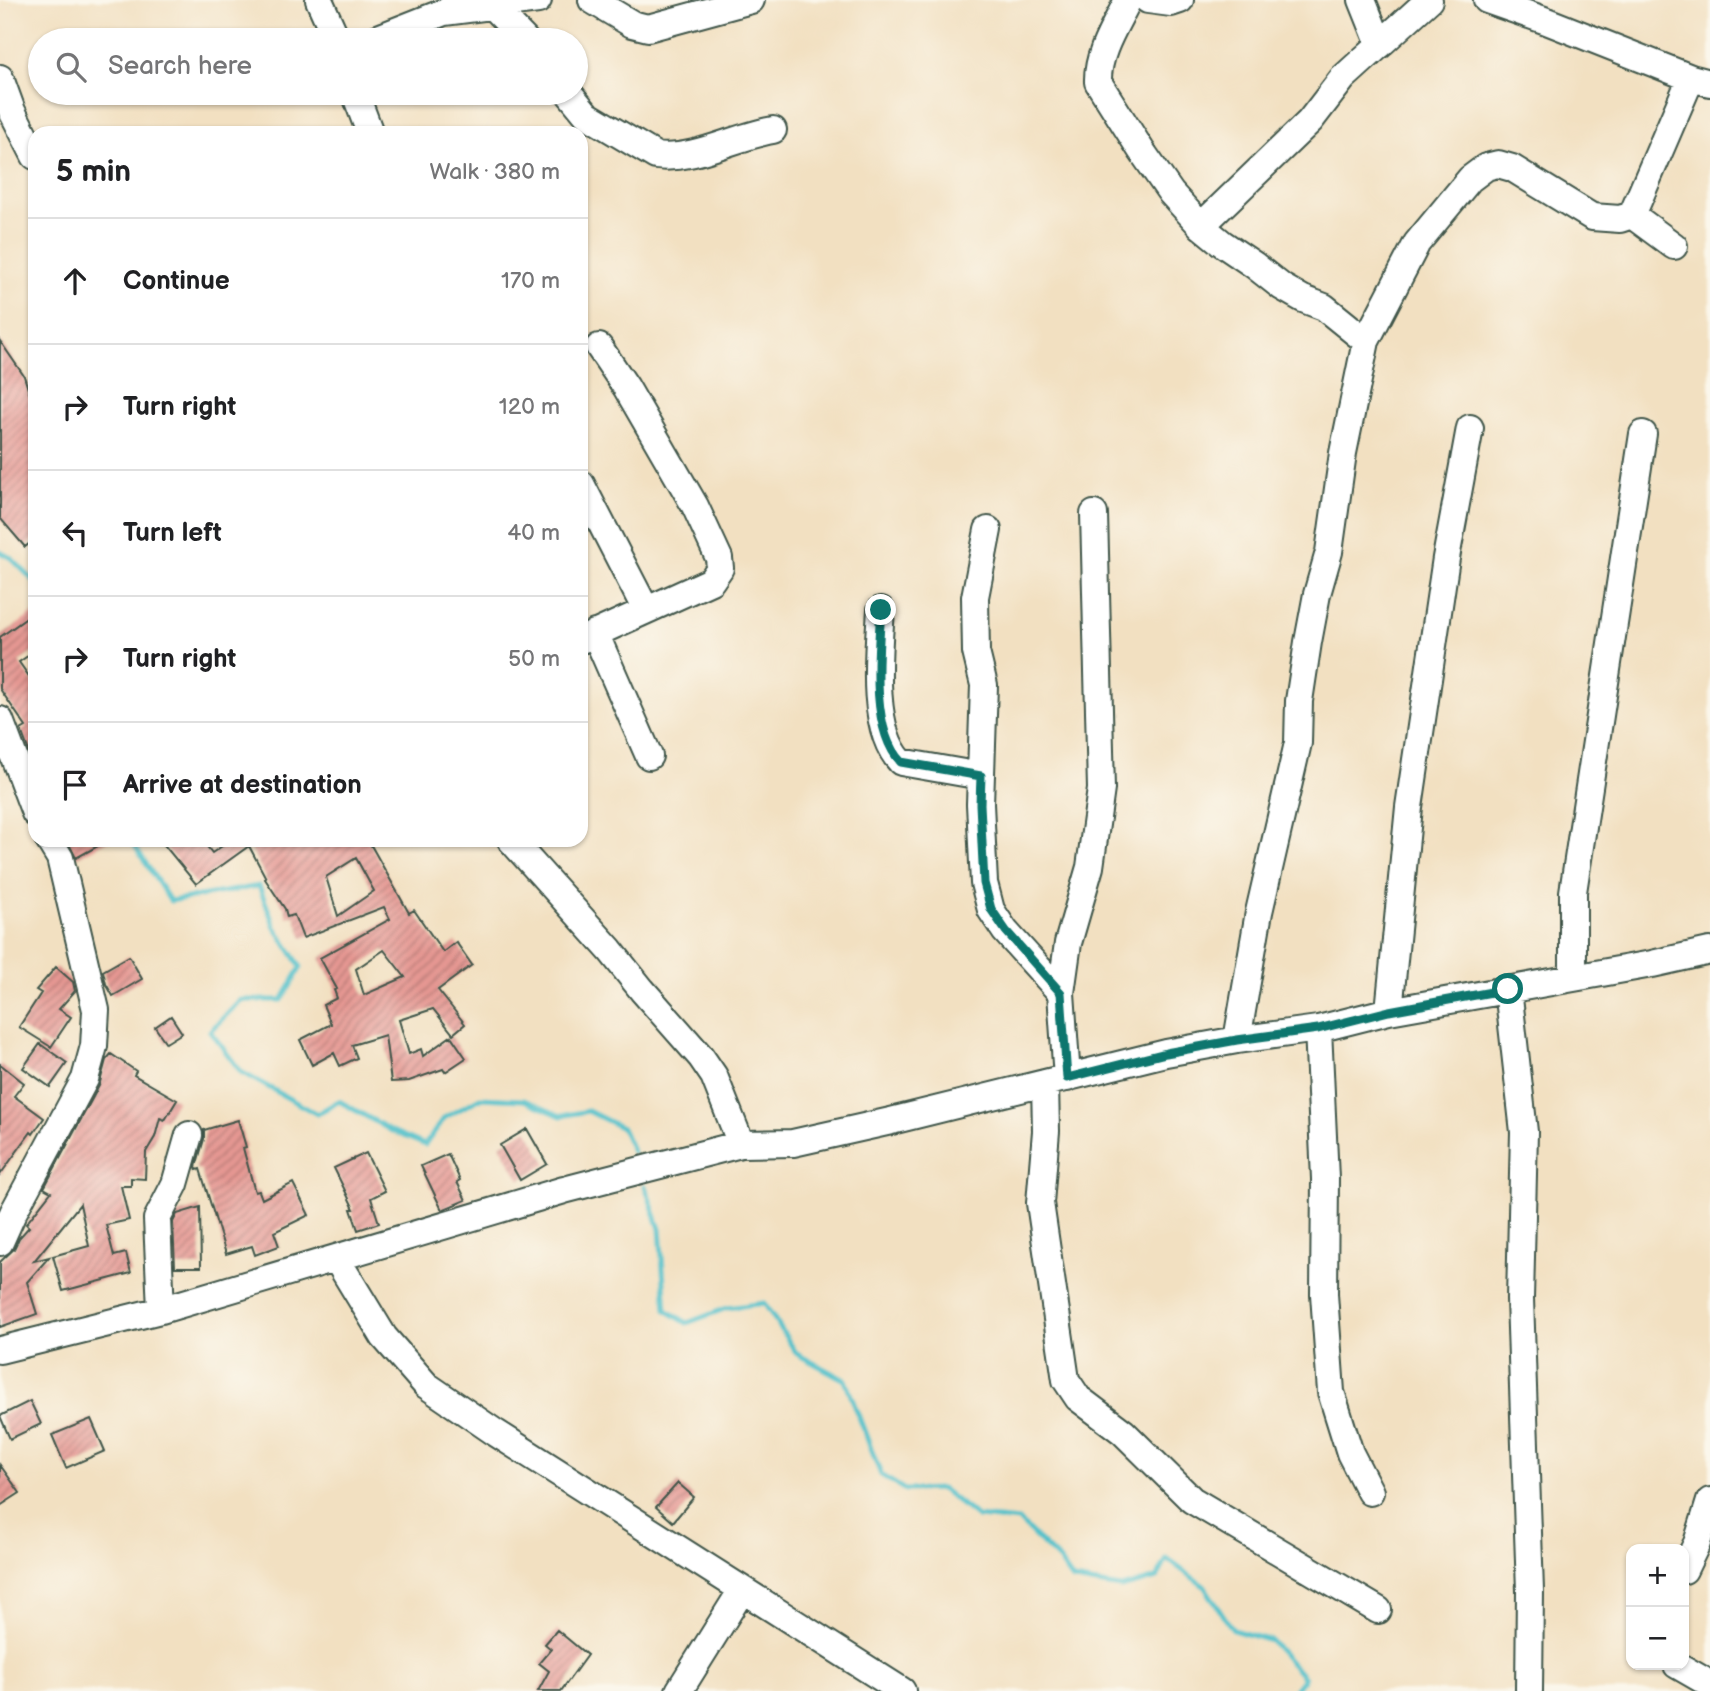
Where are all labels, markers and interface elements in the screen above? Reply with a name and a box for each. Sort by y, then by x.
search box [28,28,588,105]
icon: search [52,48,90,86]
text: Search here [108,51,252,82]
text: 5 min [56,154,131,190]
text: Walk · 380 m [430,158,560,186]
icon: ahead [56,262,94,300]
text: Continue [123,266,230,297]
text: 170 m [501,267,560,295]
icon: right [56,388,94,426]
text: Turn right [123,392,236,423]
text: 120 m [499,393,560,421]
icon: left [56,514,94,552]
text: Turn left [123,518,222,549]
text: 40 m [507,519,560,547]
route end [865,594,896,625]
icon: right [56,640,94,678]
text: Turn right [123,644,236,675]
text: 50 m [508,645,560,673]
icon: arrive [56,766,94,804]
text: Arrive at destination [123,770,362,801]
route start [1492,973,1523,1004]
map controls [1626,1544,1689,1670]
button: + [1626,1544,1689,1607]
button: − [1626,1607,1689,1670]

